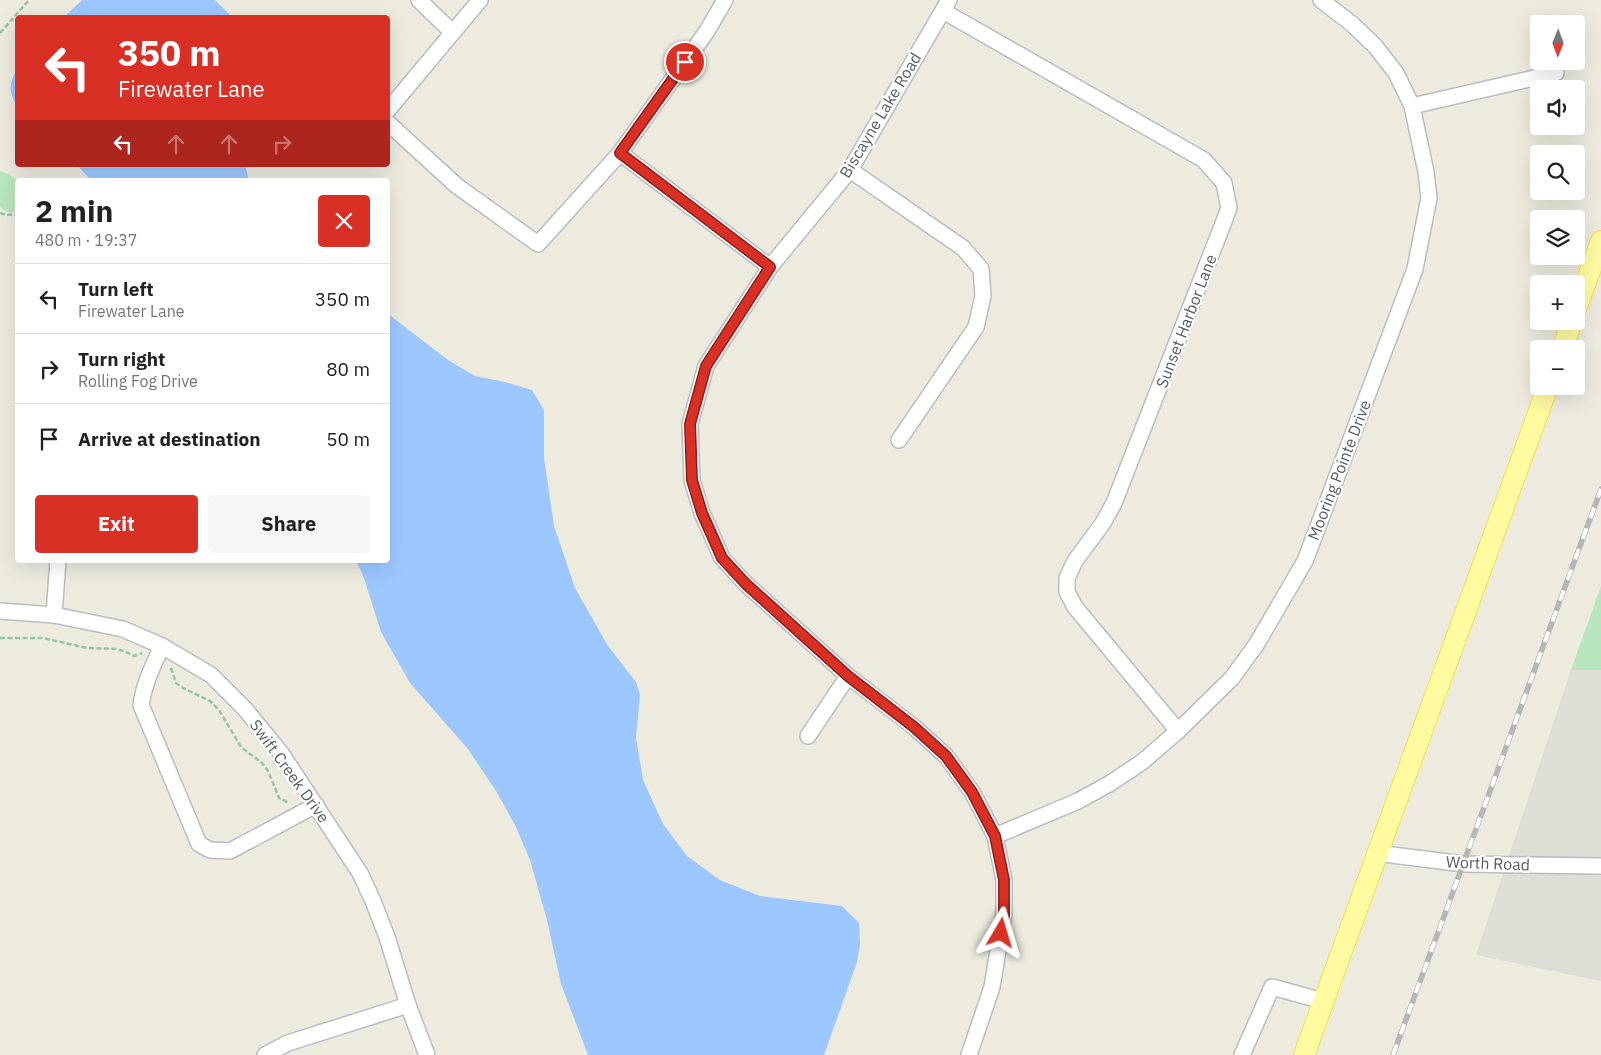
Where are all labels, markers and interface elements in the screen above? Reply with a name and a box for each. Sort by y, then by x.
north arrow [1530,15,1585,70]
map controls [1530,15,1585,395]
text: 350 m [118,30,221,76]
icon: left [35,35,100,100]
pin [664,41,706,83]
icon: arrive [671,48,699,76]
street label: Biscayne Lake Road [835,49,925,181]
text: Firewater Lane [118,74,264,103]
button: sound [1530,80,1585,135]
icon: left [109,130,137,158]
icon: ahead [162,130,190,158]
icon: ahead [215,130,243,158]
icon: right [268,130,296,158]
button: search [1530,145,1585,200]
text: 2 min [35,191,113,230]
button: close [318,195,370,247]
button: layers [1530,210,1585,265]
text: 480 m · 19:37 [35,230,137,250]
street label: Sunset Harbor Lane [1151,251,1221,391]
button: + [1530,275,1585,330]
text: Turn left [78,277,154,301]
icon: left [35,285,63,313]
text: 350 m [315,287,370,311]
text: Firewater Lane [78,301,185,321]
button: − [1530,340,1585,395]
text: Turn right [78,347,165,371]
icon: right [35,355,63,383]
text: 80 m [326,357,370,381]
text: Rolling Fog Drive [78,371,198,391]
street label: Mooring Pointe Drive [1303,397,1375,543]
icon: arrive [35,425,63,453]
text: Arrive at destination [78,427,261,451]
text: 50 m [326,427,370,451]
button: Exit [35,495,198,553]
button: Share [208,495,370,553]
street label: Swift Creek Drive [246,715,334,827]
street label: Worth Road [1446,852,1530,874]
position arrow [974,906,1026,958]

